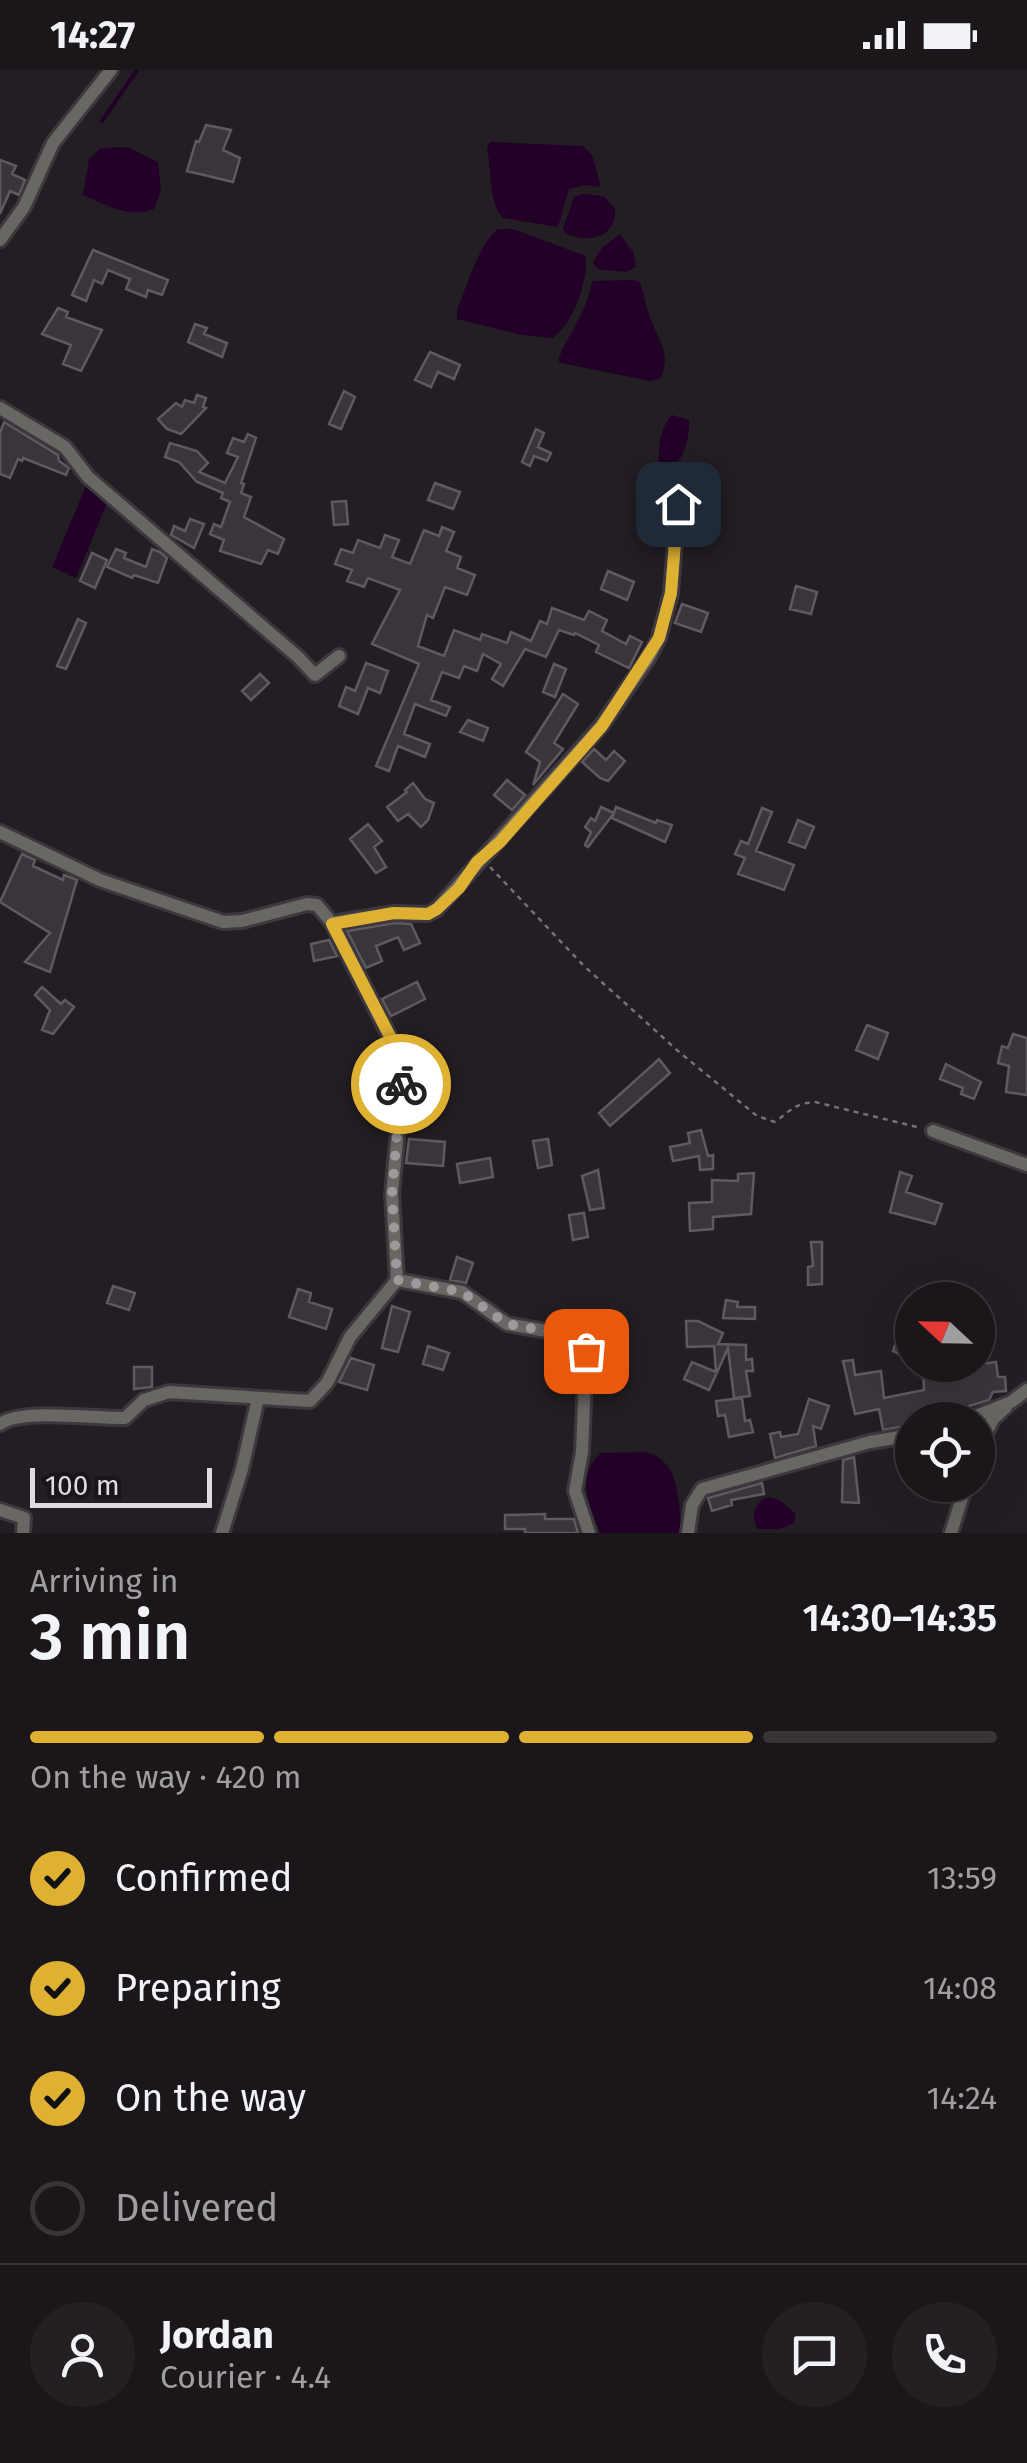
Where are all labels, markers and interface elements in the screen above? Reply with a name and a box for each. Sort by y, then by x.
text: 14:27 [50,12,135,58]
pin [636,462,721,547]
icon: home [651,477,706,532]
courier [351,1034,451,1134]
icon: bike [374,1057,429,1112]
north arrow [895,1282,995,1382]
map controls [895,1282,995,1502]
pin [544,1309,629,1394]
icon: bag [559,1324,614,1379]
button: locate [895,1402,995,1502]
scale bar [30,1463,212,1508]
text: 100 m [45,1469,120,1502]
text: Arriving in [30,1562,178,1600]
text: 14:30–14:35 [802,1595,997,1641]
text: 3 min [30,1598,190,1676]
text: On the way · 420 m [30,1758,301,1796]
icon: check [30,1851,85,1906]
text: Confirmed [115,1855,293,1901]
text: 13:59 [927,1859,997,1897]
icon: check [30,1961,85,2016]
text: Preparing [115,1965,281,2011]
text: 14:08 [923,1969,997,2007]
icon: check [30,2071,85,2126]
text: On the way [115,2075,306,2121]
text: 14:24 [926,2079,997,2117]
text: Delivered [115,2185,278,2231]
button: person [30,2302,135,2407]
button: chat [762,2302,867,2407]
button: phone [892,2302,997,2407]
text: Jordan [160,2312,274,2358]
text: Courier · 4.4 [160,2358,331,2396]

